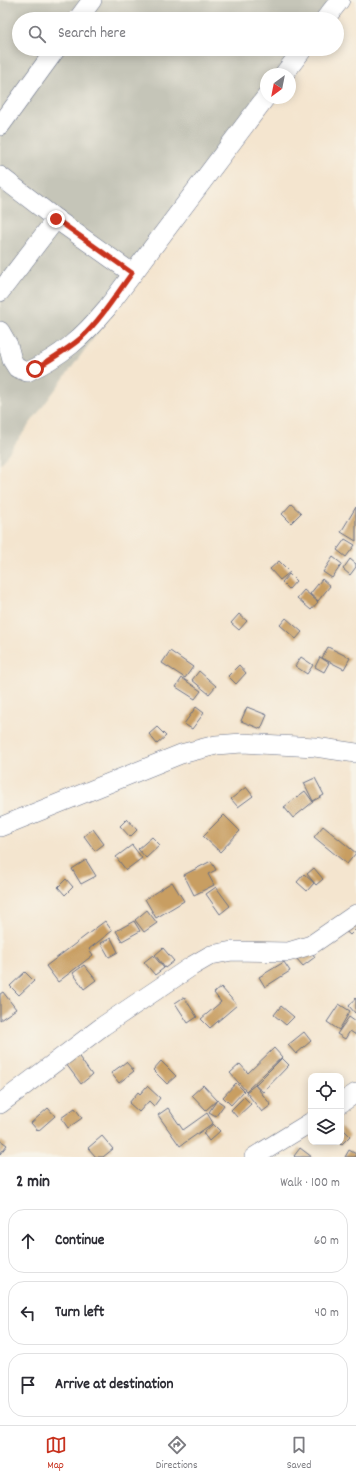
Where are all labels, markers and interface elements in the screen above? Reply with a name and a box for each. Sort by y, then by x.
search box [12,12,344,56]
icon: search [26,23,48,45]
text: Search here [58,23,126,45]
north arrow [260,68,296,104]
route end [47,210,65,228]
route start [26,360,44,378]
map controls [308,1073,344,1145]
button: locate [308,1073,344,1109]
button: layers [308,1109,344,1145]
text: 2 min [16,1171,50,1195]
text: Walk · 100 m [280,1174,340,1193]
icon: ahead [17,1230,39,1252]
text: Continue [55,1230,104,1252]
text: 60 m [314,1232,339,1251]
icon: left [17,1302,39,1324]
text: Turn left [55,1302,104,1324]
text: 40 m [315,1304,339,1323]
icon: arrive [17,1374,39,1396]
text: Arrive at destination [55,1374,173,1396]
tab: Map [45,1434,67,1474]
tab: Directions [156,1434,198,1474]
tab: Saved [287,1434,311,1474]

